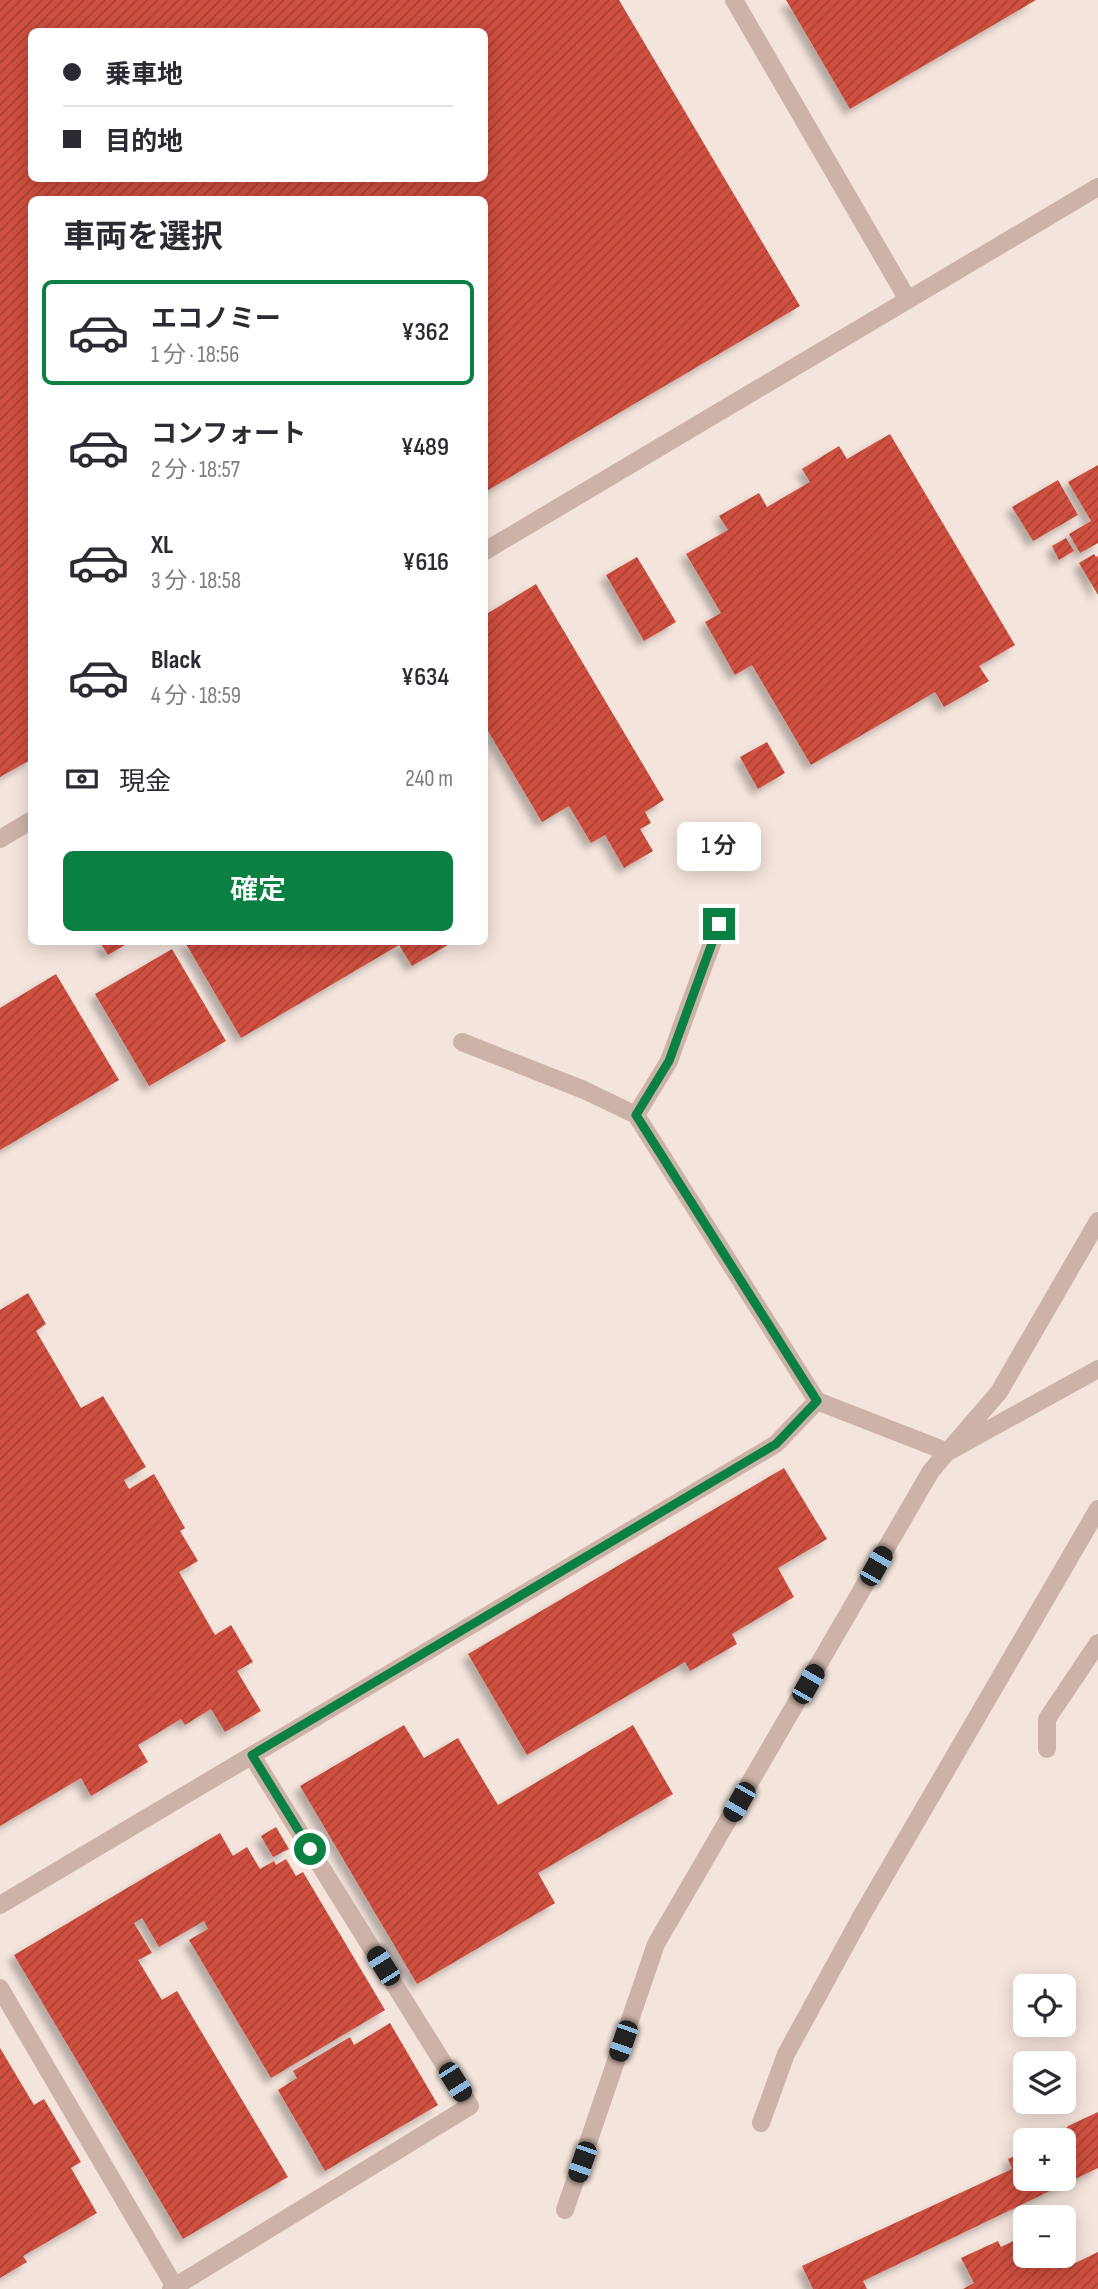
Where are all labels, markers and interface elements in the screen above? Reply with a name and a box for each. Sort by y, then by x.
text: 乗車地 [105,60,183,91]
text: 目的地 [105,127,183,158]
text: 車両を選択 [63,218,223,257]
icon: car [67,301,130,364]
text: エコノミー [151,304,281,335]
text: ¥362 [401,317,449,348]
text: 1 分 · 18:56 [151,341,239,369]
icon: car [67,416,130,479]
text: コンフォート [151,419,306,450]
text: ¥489 [401,432,449,463]
text: 2 分 · 18:57 [151,456,240,484]
text: XL [151,530,173,561]
icon: car [67,531,130,594]
text: ¥616 [402,547,449,578]
text: 3 分 · 18:58 [151,567,241,595]
text: Black [151,645,201,676]
icon: car [67,646,130,709]
text: ¥634 [401,662,449,693]
text: 4 分 · 18:59 [151,682,241,710]
icon: cash [63,760,101,798]
text: 240 m [405,765,453,793]
text: 現金 [119,767,171,798]
callout: 1 分 [677,822,761,872]
text: 1 分 [701,832,737,860]
button: 確定 [63,851,453,931]
route end [703,908,735,940]
car [857,1543,896,1589]
car [789,1661,828,1707]
car [720,1779,759,1825]
route start [294,1833,326,1865]
car [363,1943,404,1989]
map controls [1013,1974,1076,2268]
button: locate [1013,1974,1076,2037]
car [607,2018,640,2064]
button: layers [1013,2051,1076,2114]
car [435,2059,476,2105]
button: + [1013,2128,1076,2191]
car [566,2139,599,2185]
button: − [1013,2205,1076,2268]

